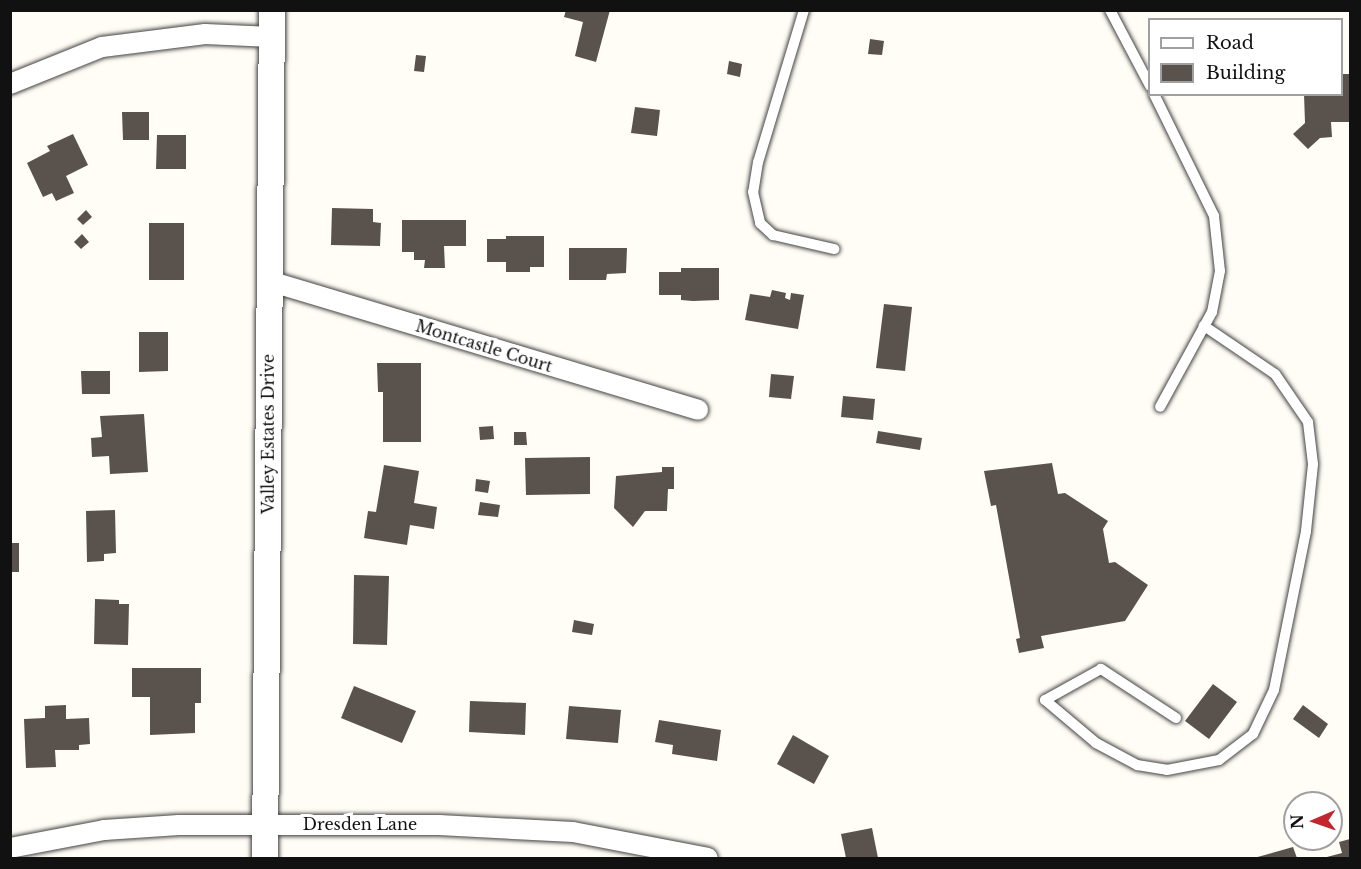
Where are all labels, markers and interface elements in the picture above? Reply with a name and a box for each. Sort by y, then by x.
legend [1148,18,1343,96]
text: Road [1206,32,1254,54]
text: Building [1206,62,1285,84]
street label: Montcastle Court [413,316,555,376]
street label: Valley Estates Drive [258,354,278,514]
north arrow [1283,791,1343,851]
street label: Dresden Lane [303,814,417,834]
text: N [1287,814,1307,829]

